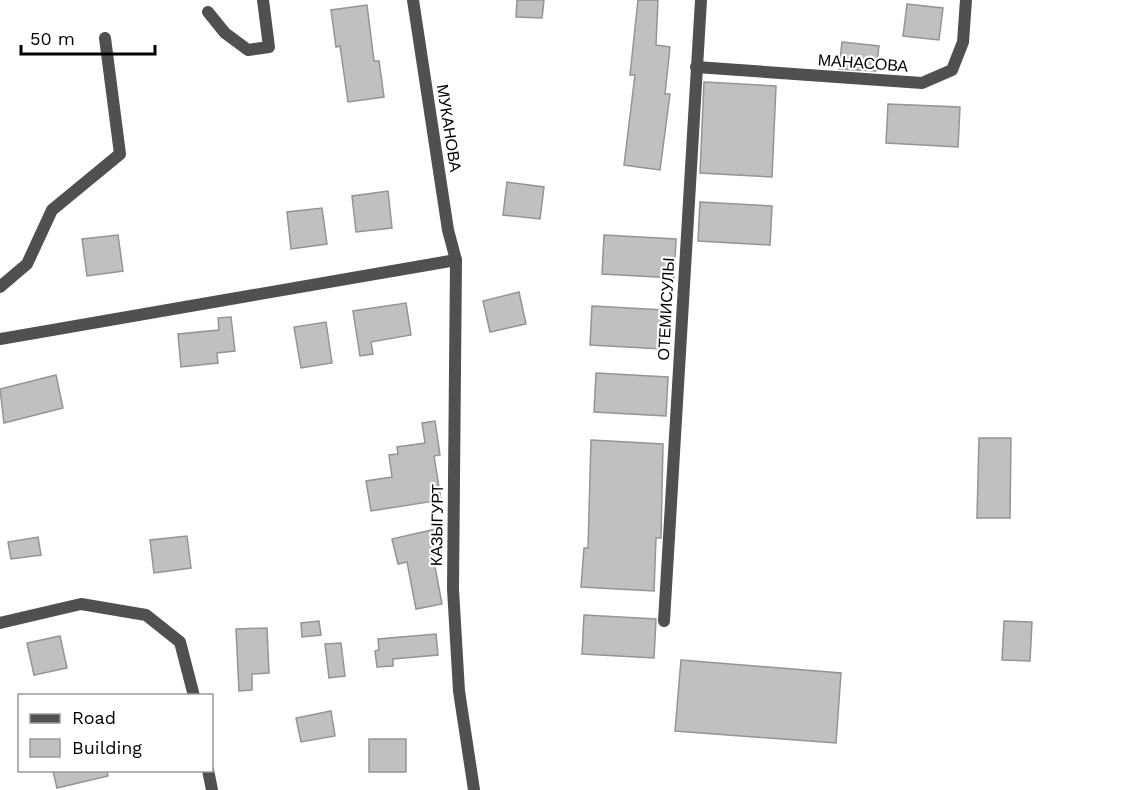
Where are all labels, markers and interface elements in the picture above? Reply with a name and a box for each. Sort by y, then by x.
scale bar [21,18,154,56]
text: 50 m [30,28,75,49]
street label: МАНАСОВА [817,50,909,76]
street label: МУКАНОВА [433,83,465,173]
street label: ОТЕМИСУЛЫ [654,257,678,361]
street label: КАЗЫГУРТ [427,484,447,566]
legend [18,694,213,772]
text: Road [72,707,116,728]
text: Building [72,737,142,758]

